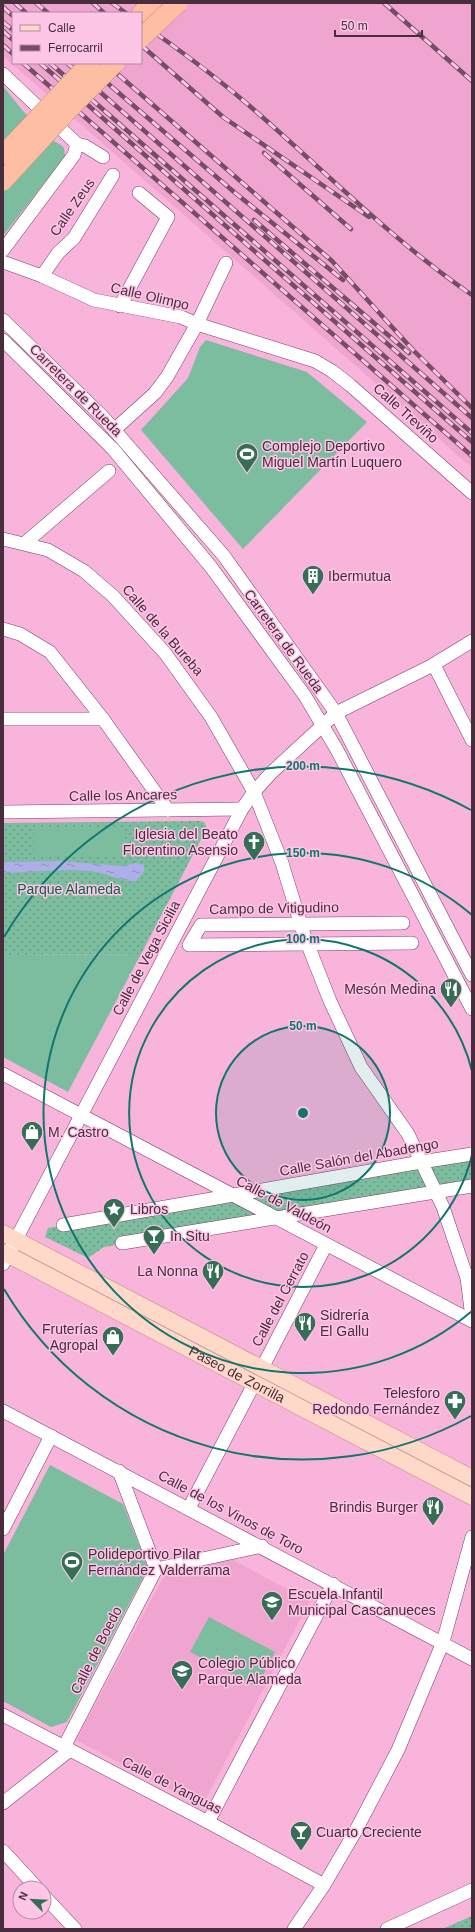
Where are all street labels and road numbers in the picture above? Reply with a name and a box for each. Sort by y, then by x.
street label: Calle Zeus [46,175,98,239]
street label: Calle Olimpo [109,279,191,313]
street label: Carretera de Rueda [27,341,126,440]
street label: Calle Treviño [370,380,442,446]
street label: Calle de la Bureba [119,581,207,679]
street label: Carretera de Rueda [241,586,327,696]
street label: Calle los Ancares [69,786,177,804]
street label: Calle de Vega Sicilia [109,898,183,1018]
street label: Campo de Vitigudino [209,899,339,917]
street label: Calle Salón del Abadengo [278,1135,440,1179]
street label: Calle de Valdeón [234,1172,334,1236]
street label: Calle del Cerrato [248,1249,312,1349]
street label: Paseo de Zorrilla [186,1343,288,1406]
street label: Calle de los Vinos de Toro [156,1467,307,1557]
street label: Calle de Boedo [67,1604,125,1696]
street label: Calle de Yanguas [120,1753,224,1817]

